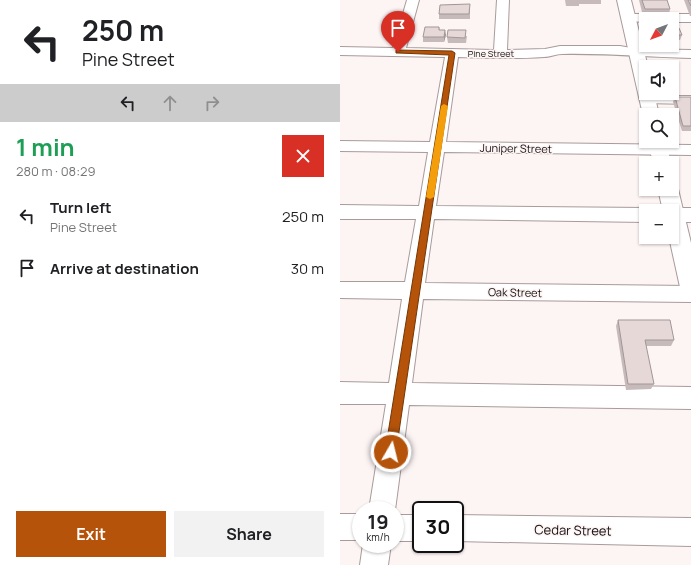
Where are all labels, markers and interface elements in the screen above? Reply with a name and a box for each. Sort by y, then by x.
text: 250 m [82,11,164,49]
pin [381,11,415,52]
north arrow [639,12,679,52]
map controls [639,12,679,244]
icon: left [16,16,68,68]
icon: arrive [387,17,409,39]
text: Pine Street [82,47,175,71]
street label: Pine Street [468,47,515,60]
button: sound [639,60,679,100]
icon: left [117,92,139,114]
icon: ahead [159,92,181,114]
icon: right [201,92,223,114]
button: search [639,108,679,148]
text: 1 min [16,130,75,163]
button: close [282,135,324,177]
street label: Juniper Street [480,140,552,156]
button: + [639,156,679,196]
text: 280 m · 08:29 [16,162,96,180]
text: Turn left [50,197,112,218]
button: − [639,204,679,244]
icon: left [16,205,38,227]
text: 250 m [282,206,324,227]
text: Pine Street [50,218,117,236]
icon: arrive [16,257,38,279]
text: Arrive at destination [50,258,199,279]
text: 30 m [291,258,324,279]
street label: Oak Street [488,284,542,300]
position arrow [370,431,412,473]
speed limit sign: 30 [412,501,464,553]
text: 19 [367,508,389,535]
button: Exit [16,511,166,557]
button: Share [174,511,324,557]
street label: Cedar Street [534,520,612,540]
text: km/h [366,530,390,544]

